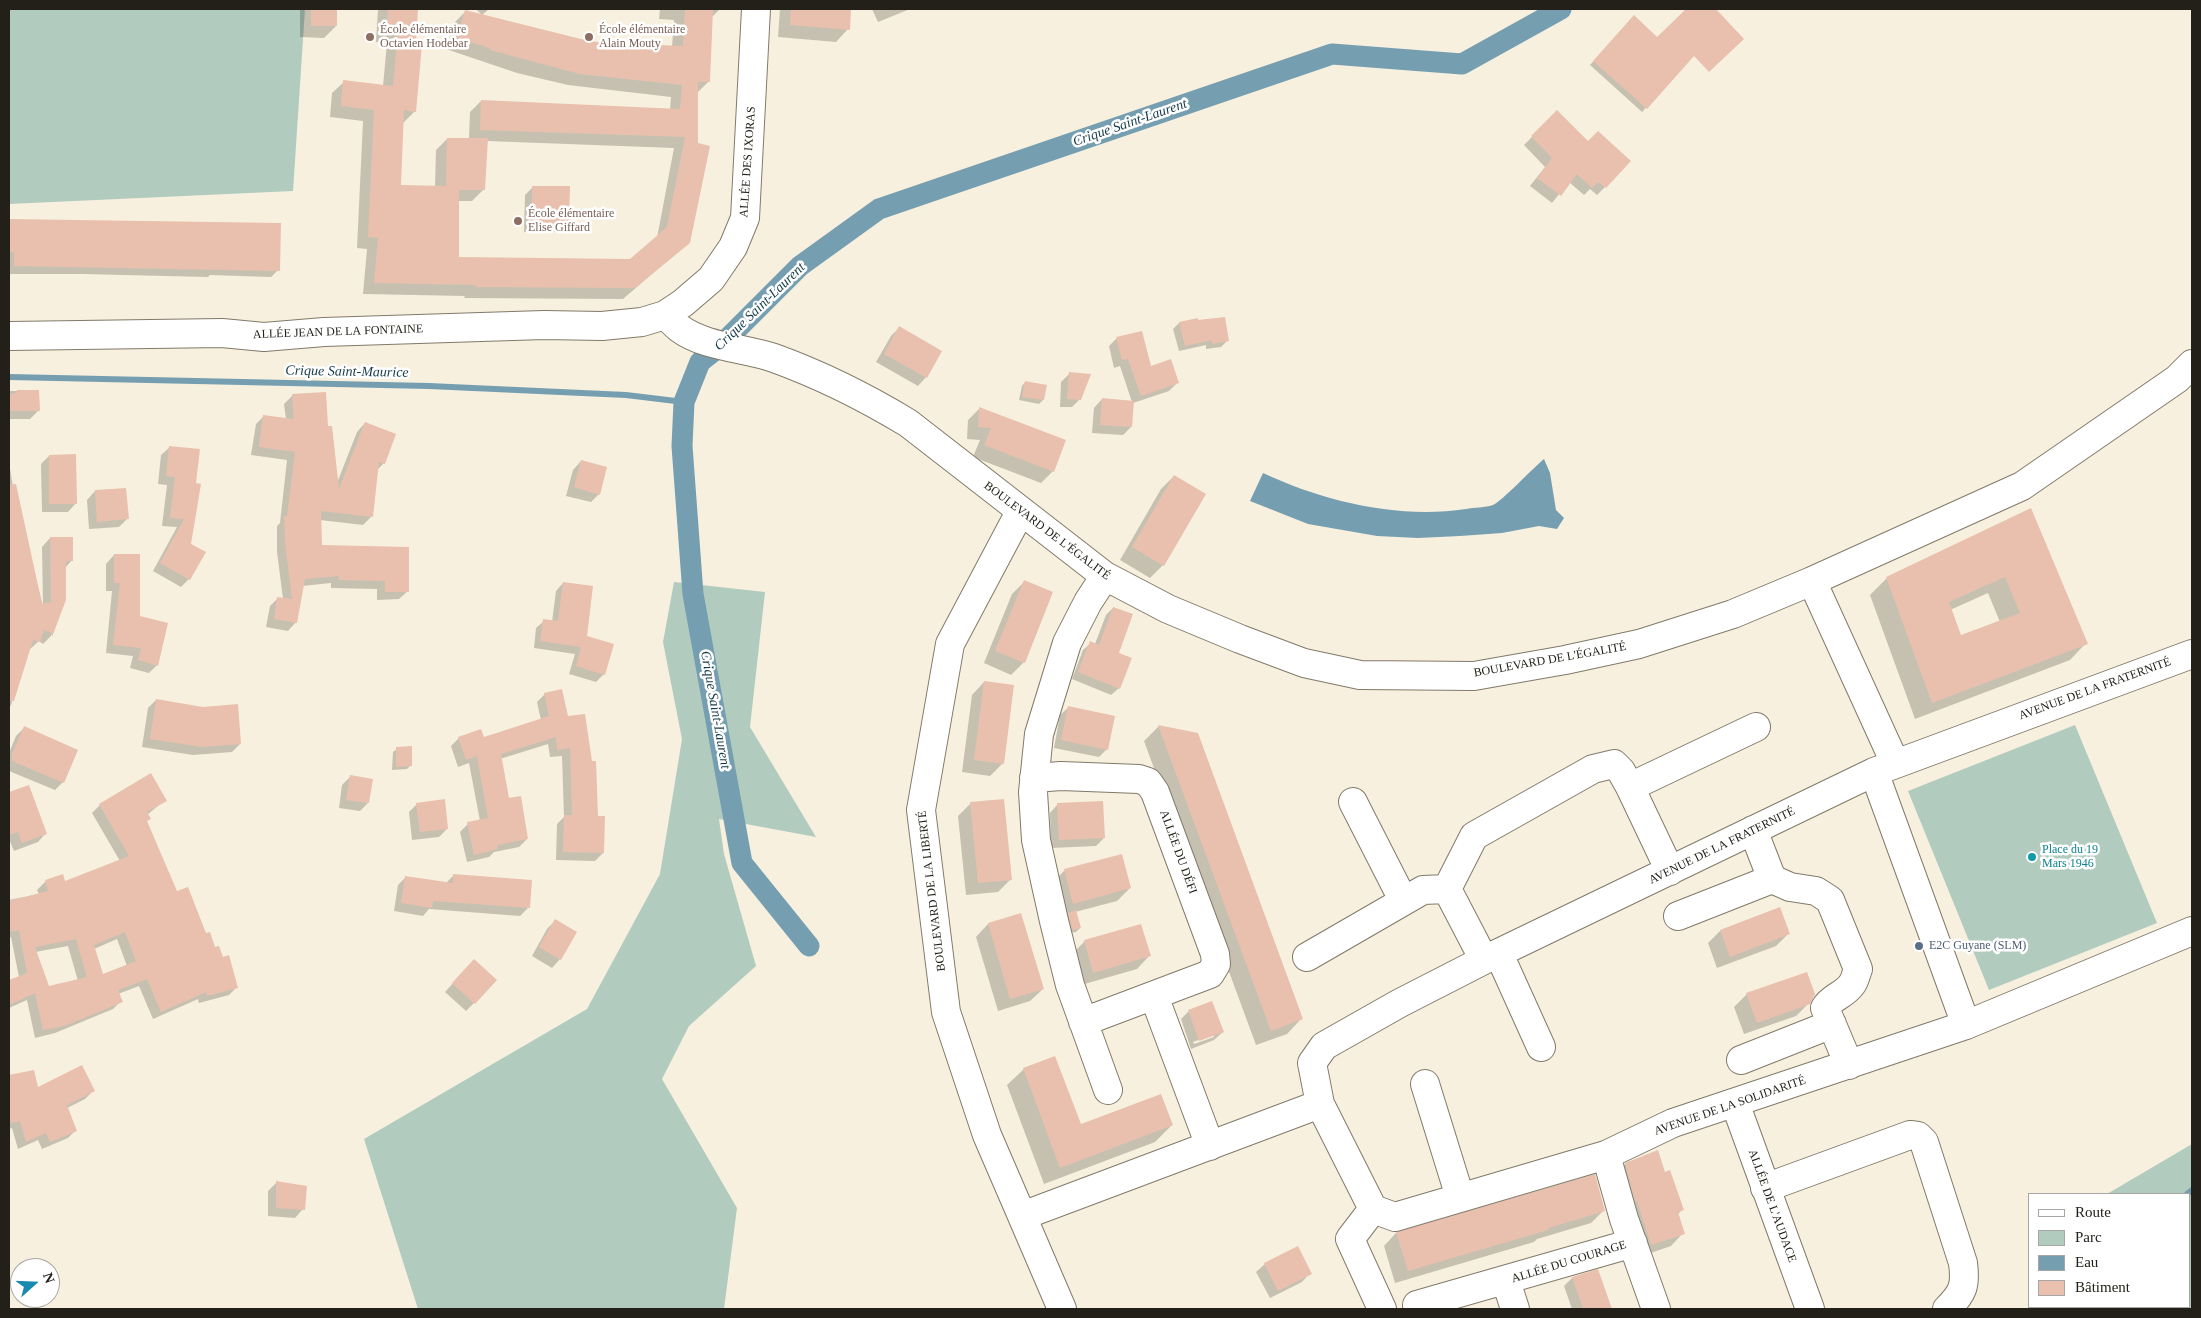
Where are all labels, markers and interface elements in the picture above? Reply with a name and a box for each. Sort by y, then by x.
place label: École élémentaire Octavien Hodebar [380,23,468,51]
place label: École élémentaire Alain Mouty [599,23,685,51]
marker: École élémentaire Octavien Hodebar [364,31,376,43]
marker: École élémentaire Alain Mouty [583,31,595,43]
water label: Crique Saint-Laurent [1071,96,1189,150]
street label: ALLÉE DES IXORAS [737,106,759,218]
place label: École élémentaire Elise Giffard [528,207,614,235]
marker: École élémentaire Elise Giffard [512,215,524,227]
water label: Crique Saint-Laurent [711,259,809,355]
street label: ALLÉE JEAN DE LA FONTAINE [253,322,423,342]
water label: Crique Saint-Maurice [285,363,409,381]
street label: BOULEVARD DE L'ÉGALITÉ [981,479,1113,583]
street label: BOULEVARD DE L'ÉGALITÉ [1473,639,1627,681]
water label: Crique Saint-Laurent [696,650,734,770]
street label: AVENUE DE LA FRATERNITÉ [2017,655,2173,723]
street label: AVENUE DE LA FRATERNITÉ [1647,804,1797,888]
street label: ALLÉE DU DÉFI [1156,808,1200,896]
street label: BOULEVARD DE LA LIBERTÉ [915,810,949,972]
place label: Place du 19 Mars 1946 [2042,843,2098,871]
marker: Place du 19 Mars 1946 [2026,851,2038,863]
place label: E2C Guyane (SLM) [1929,939,2026,953]
marker: E2C Guyane (SLM) [1913,940,1925,952]
street label: AVENUE DE LA SOLIDARITÉ [1652,1073,1808,1139]
street label: ALLÉE DE L'AUDACE [1745,1147,1799,1265]
legend [2028,1193,2191,1308]
text: Route [2075,1204,2111,1220]
text: Parc [2075,1229,2102,1245]
street label: ALLÉE DU COURAGE [1510,1238,1628,1286]
text: Eau [2075,1254,2098,1270]
north arrow [10,1258,60,1308]
text: N [40,1271,57,1285]
text: Bâtiment [2075,1279,2130,1295]

